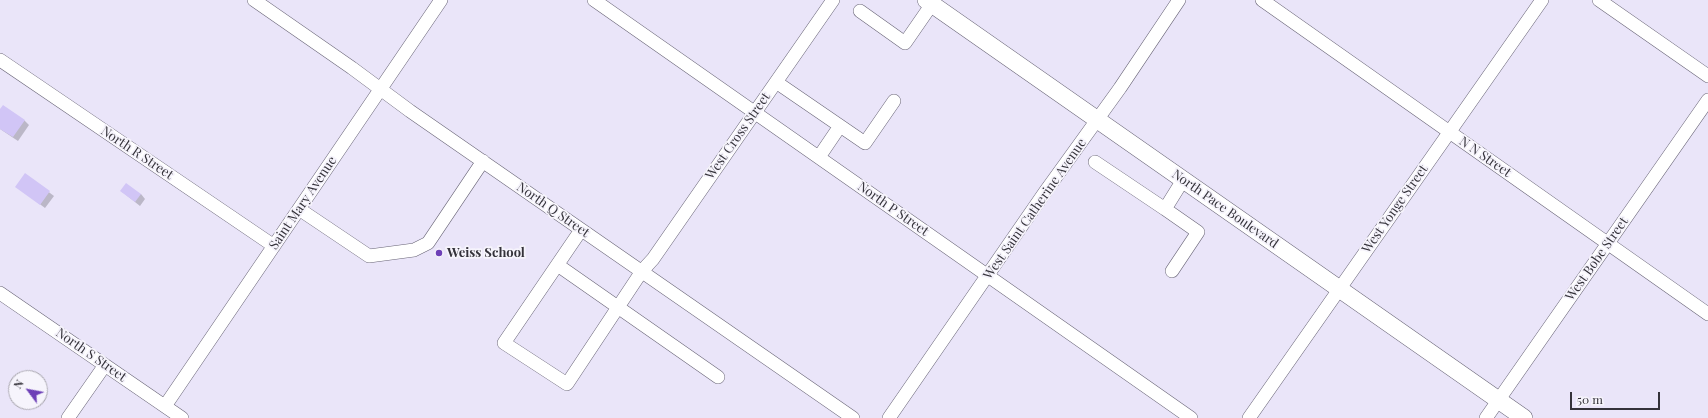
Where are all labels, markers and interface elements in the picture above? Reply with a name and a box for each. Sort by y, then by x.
street label: West Cross Street [702,90,774,182]
street label: North R Street [98,123,176,183]
street label: N N Street [1456,133,1514,181]
street label: West Saint Catherine Avenue [980,136,1090,282]
street label: Saint Mary Avenue [266,153,340,253]
street label: West Yonge Street [1359,162,1431,256]
street label: North Pace Boulevard [1169,166,1281,252]
street label: North Q Street [514,179,592,241]
street label: North P Street [854,179,932,239]
street label: West Bobe Street [1562,214,1632,304]
place label: Weiss School [447,245,525,261]
marker: Weiss School [434,248,444,258]
street label: North S Street [53,325,129,385]
north arrow [8,370,48,410]
text: N [10,377,27,391]
scale bar [1572,384,1662,410]
text: 50 m [1577,391,1603,407]

